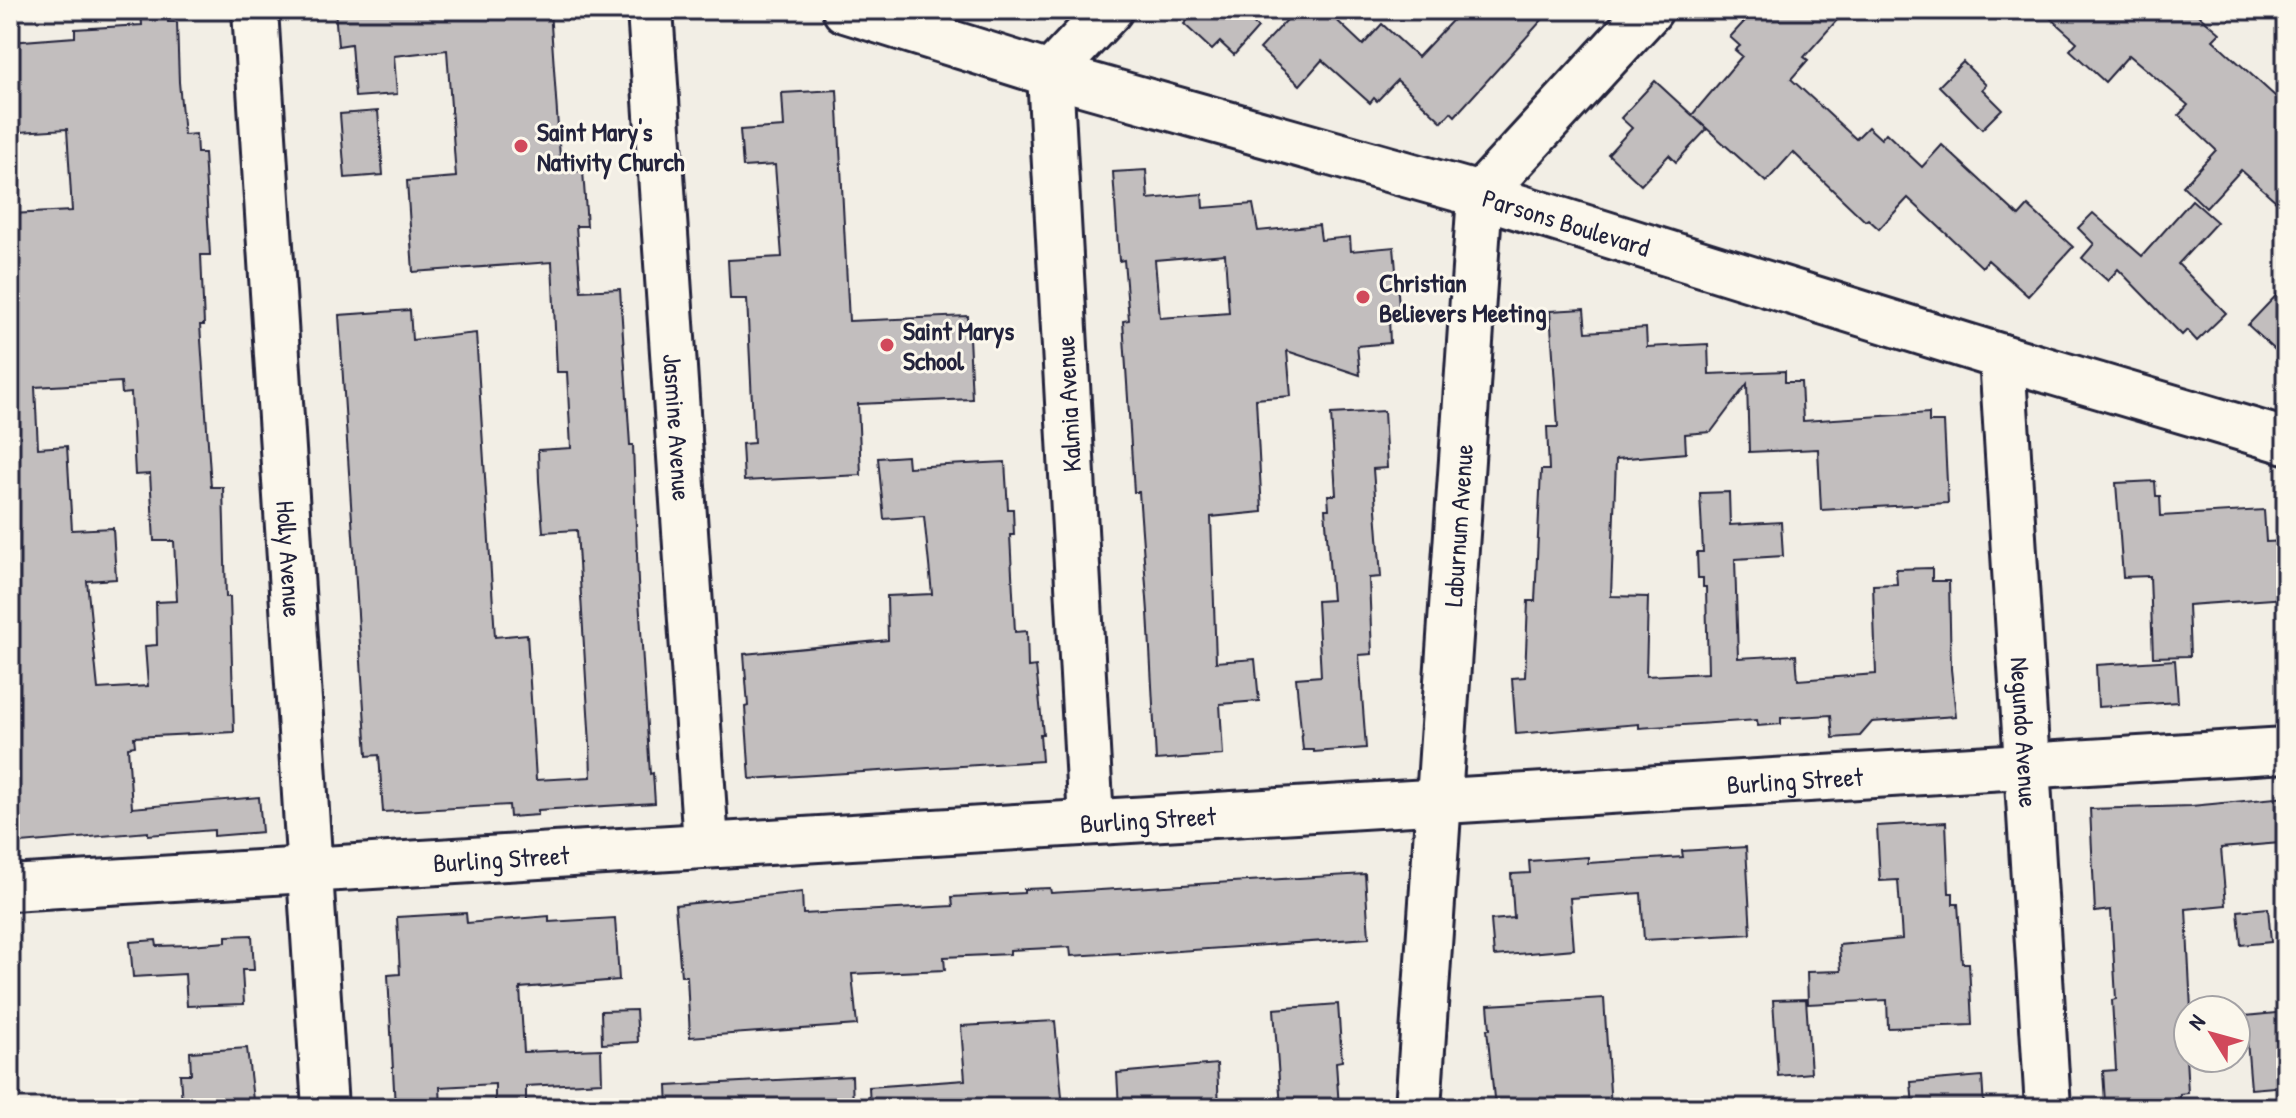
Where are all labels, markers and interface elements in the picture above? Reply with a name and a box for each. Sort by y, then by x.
place label: Saint Mary's Nativity Church [537,114,685,180]
marker: Saint Mary's Nativity Church [512,137,530,155]
street label: Parsons Boulevard [1479,179,1654,264]
place label: Christian Believers Meeting [1379,265,1547,331]
marker: Christian Believers Meeting [1354,288,1372,306]
place label: Saint Marys School [903,313,1014,378]
street label: Kalmia Avenue [1047,335,1089,473]
marker: Saint Marys School [878,336,896,354]
street label: Jasmine Avenue [656,352,700,502]
street label: Laburnum Avenue [1435,443,1481,608]
street label: Holly Avenue [269,499,311,618]
street label: Negundo Avenue [2003,656,2047,809]
street label: Burling Street [1726,758,1865,801]
street label: Burling Street [1079,797,1218,841]
street label: Burling Street [432,837,571,880]
north arrow [2172,994,2252,1074]
text: N [2181,1008,2212,1036]

